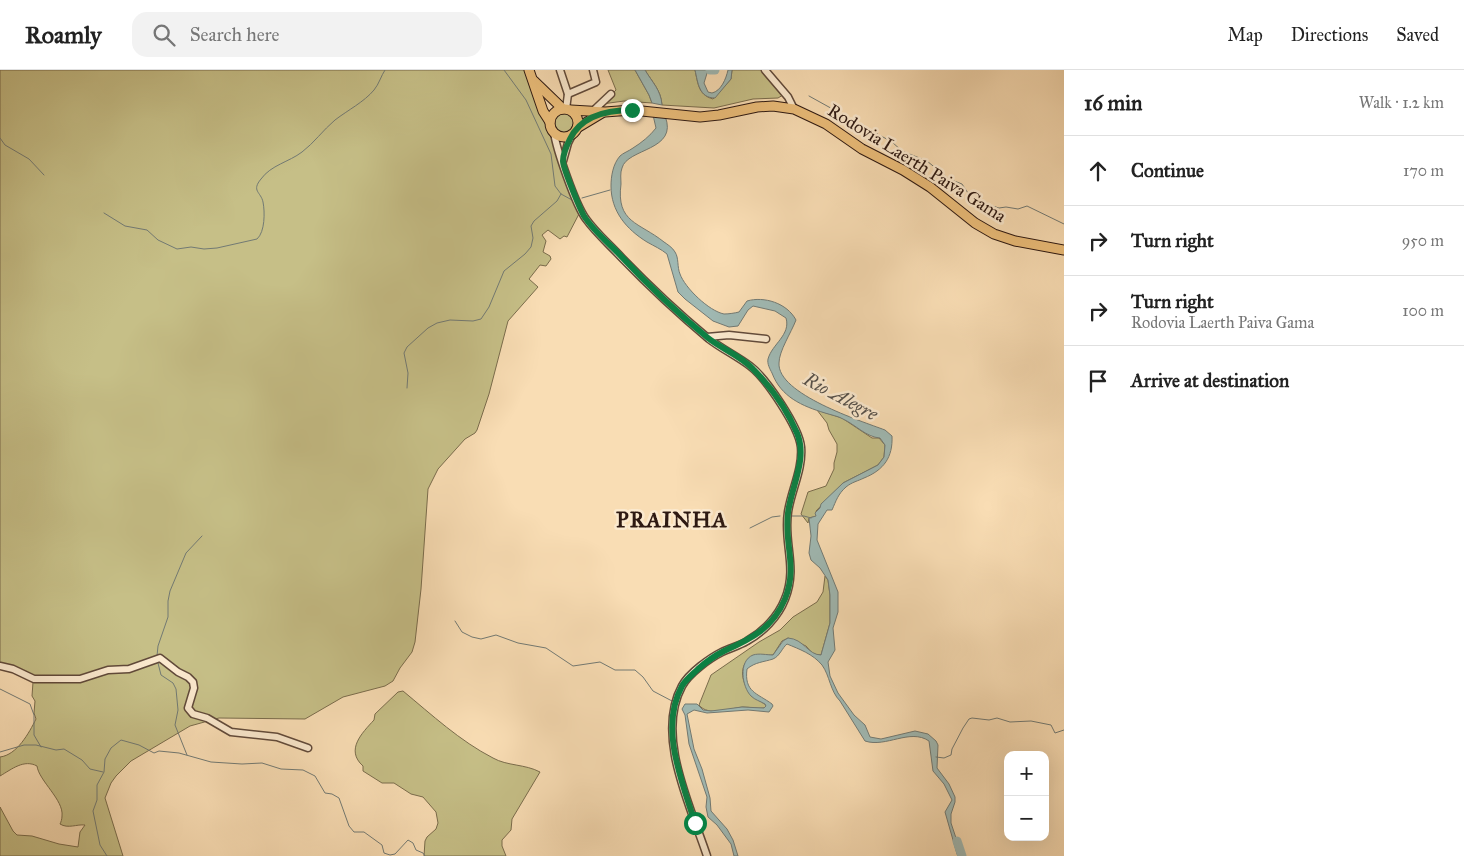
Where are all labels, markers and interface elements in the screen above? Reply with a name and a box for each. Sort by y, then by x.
search box [132,12,482,57]
text: Roamly [25,20,102,50]
icon: search [150,21,178,49]
text: Search here [190,23,280,46]
text: Map [1227,24,1263,46]
text: Directions [1291,24,1368,46]
text: Saved [1396,24,1439,46]
text: 16 min [1084,90,1142,116]
text: Walk · 1.2 km [1359,93,1444,112]
route end [621,99,644,122]
street label: Rodovia Laerth Paiva Gama [824,99,1011,227]
icon: ahead [1084,157,1112,185]
text: Continue [1131,159,1204,182]
text: 170 m [1403,161,1444,180]
icon: right [1084,227,1112,255]
text: Turn right [1131,229,1214,252]
text: 950 m [1402,231,1444,250]
text: Turn right [1131,290,1214,313]
icon: right [1084,297,1112,325]
text: 100 m [1402,301,1444,320]
text: Rodovia Laerth Paiva Gama [1131,313,1314,332]
water label: Rio Alegre [799,367,882,426]
icon: arrive [1084,367,1112,395]
text: Arrive at destination [1131,369,1289,392]
district label: PRAINHA [616,506,728,533]
map controls [1004,751,1049,841]
button: + [1004,751,1049,796]
button: − [1004,796,1049,841]
route start [684,812,707,835]

